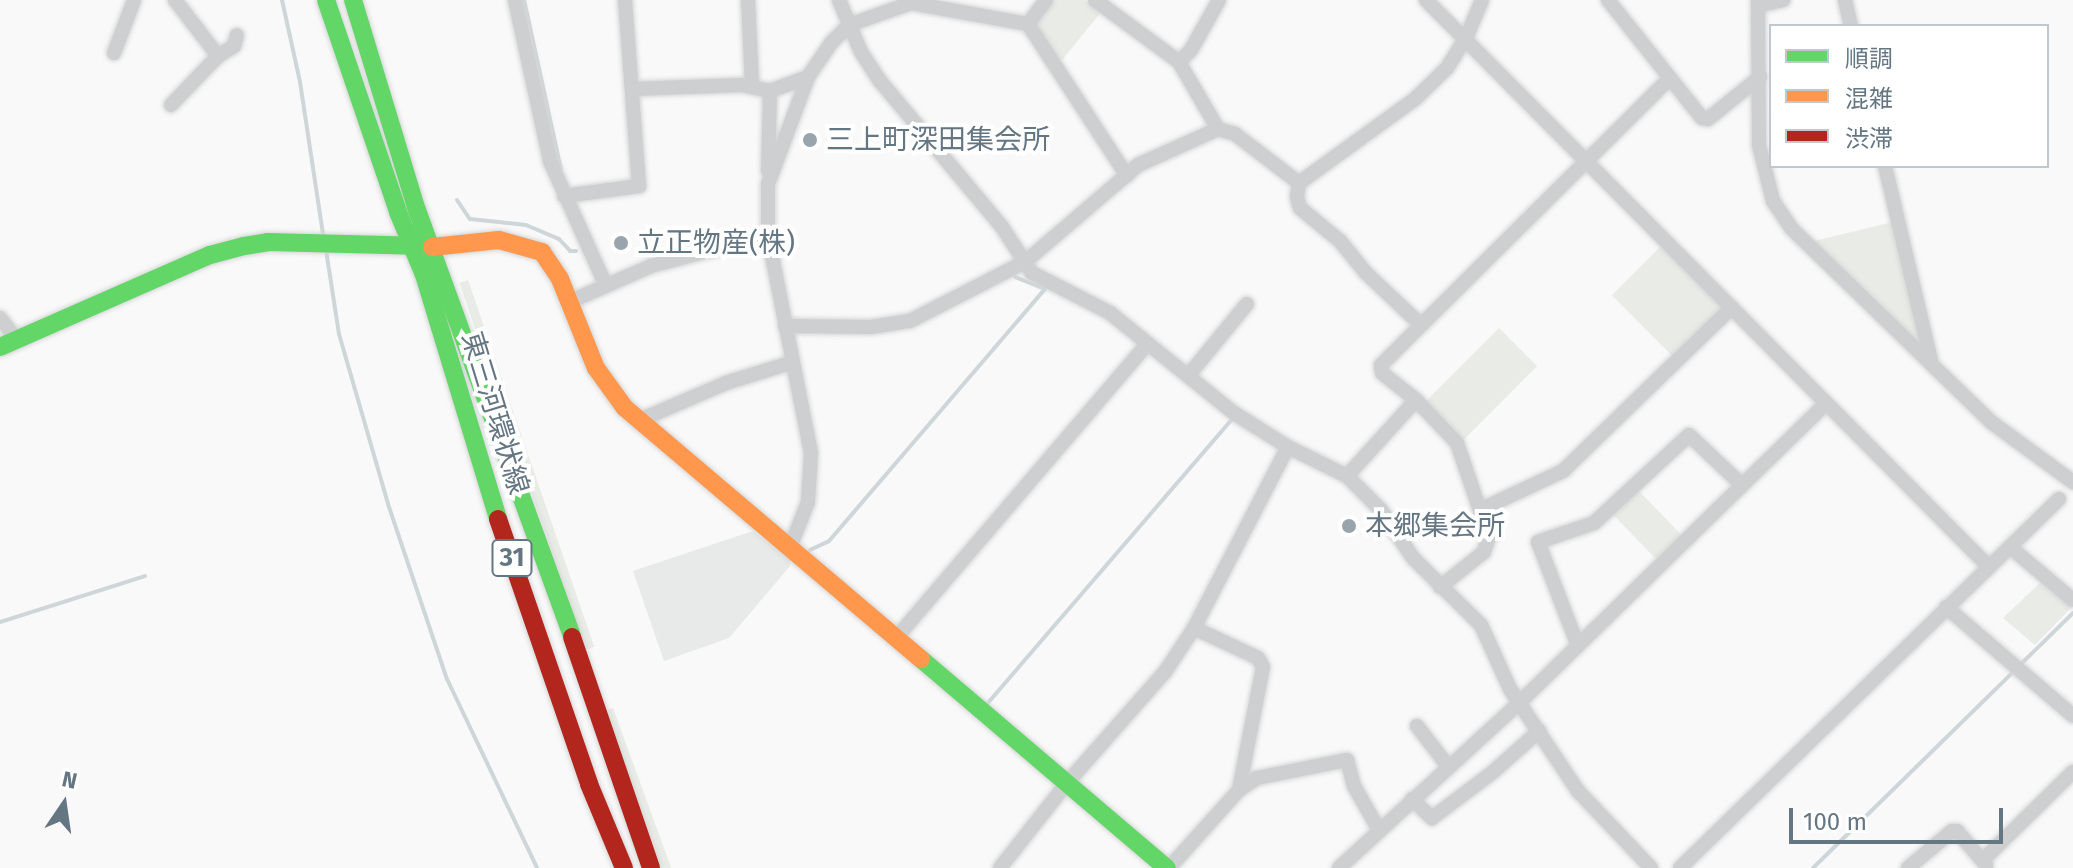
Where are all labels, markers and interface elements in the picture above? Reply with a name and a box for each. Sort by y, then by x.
legend [1769,24,2049,168]
text: 順調 [1845,45,1893,73]
text: 混雑 [1845,85,1893,113]
place label: 三上町深田集会所 [826,123,1050,157]
text: 渋滞 [1845,125,1893,153]
marker: 三上町深田集会所 [801,131,819,149]
place label: 立正物産(株) [637,226,795,260]
marker: 立正物産(株) [612,234,630,252]
street label: 東三河環状線 [454,328,536,498]
place label: 本郷集会所 [1365,509,1505,543]
marker: 本郷集会所 [1340,517,1358,535]
road number: 31 [490,536,534,580]
north arrow [24,764,104,844]
text: N [59,765,80,795]
scale bar [1793,792,2007,842]
text: 100 m [1803,808,1867,836]

